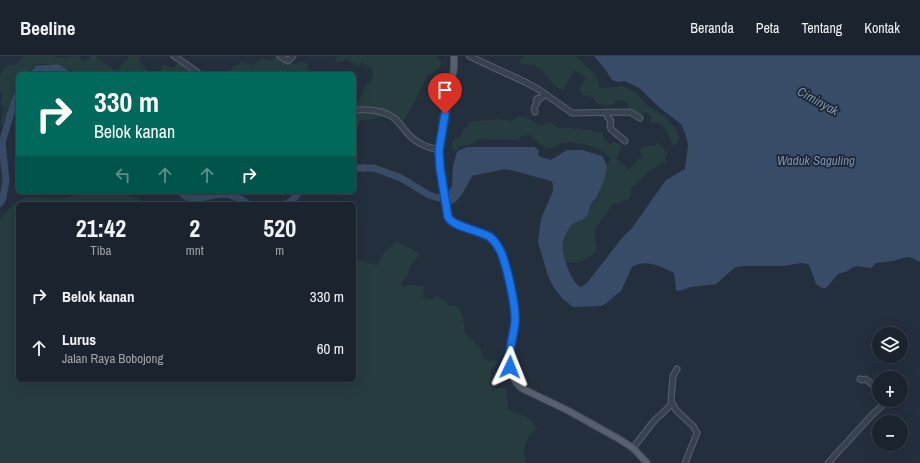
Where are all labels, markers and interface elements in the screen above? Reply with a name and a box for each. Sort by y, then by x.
text: Beeline [20,15,75,41]
text: Beranda [690,19,734,37]
text: Peta [756,19,779,37]
text: Tentang [801,19,842,37]
text: Kontak [864,19,900,37]
pin [428,73,462,114]
icon: arrive [434,79,456,101]
text: 330 m [94,83,159,121]
water label: Ciminyak [794,83,842,120]
icon: right [28,88,80,140]
text: Belok kanan [94,119,175,144]
water label: Waduk Saguling [777,152,855,169]
icon: left [112,164,134,186]
icon: ahead [154,164,176,186]
icon: ahead [196,164,218,186]
icon: right [238,164,260,186]
text: 21:42 [76,212,126,244]
text: 2 [189,212,200,244]
text: 520 [263,212,296,244]
text: Tiba [90,242,111,259]
text: mnt [186,242,204,259]
text: m [275,242,284,259]
icon: right [28,285,50,307]
text: Belok kanan [62,286,134,307]
text: 330 m [310,286,344,307]
map controls [872,327,908,451]
button: layers [872,327,908,363]
text: Lurus [62,329,96,350]
icon: ahead [28,337,50,359]
text: 60 m [317,338,344,359]
position arrow [489,346,531,388]
text: Jalan Raya Bobojong [62,350,163,367]
button: + [872,371,908,407]
button: − [872,415,908,451]

